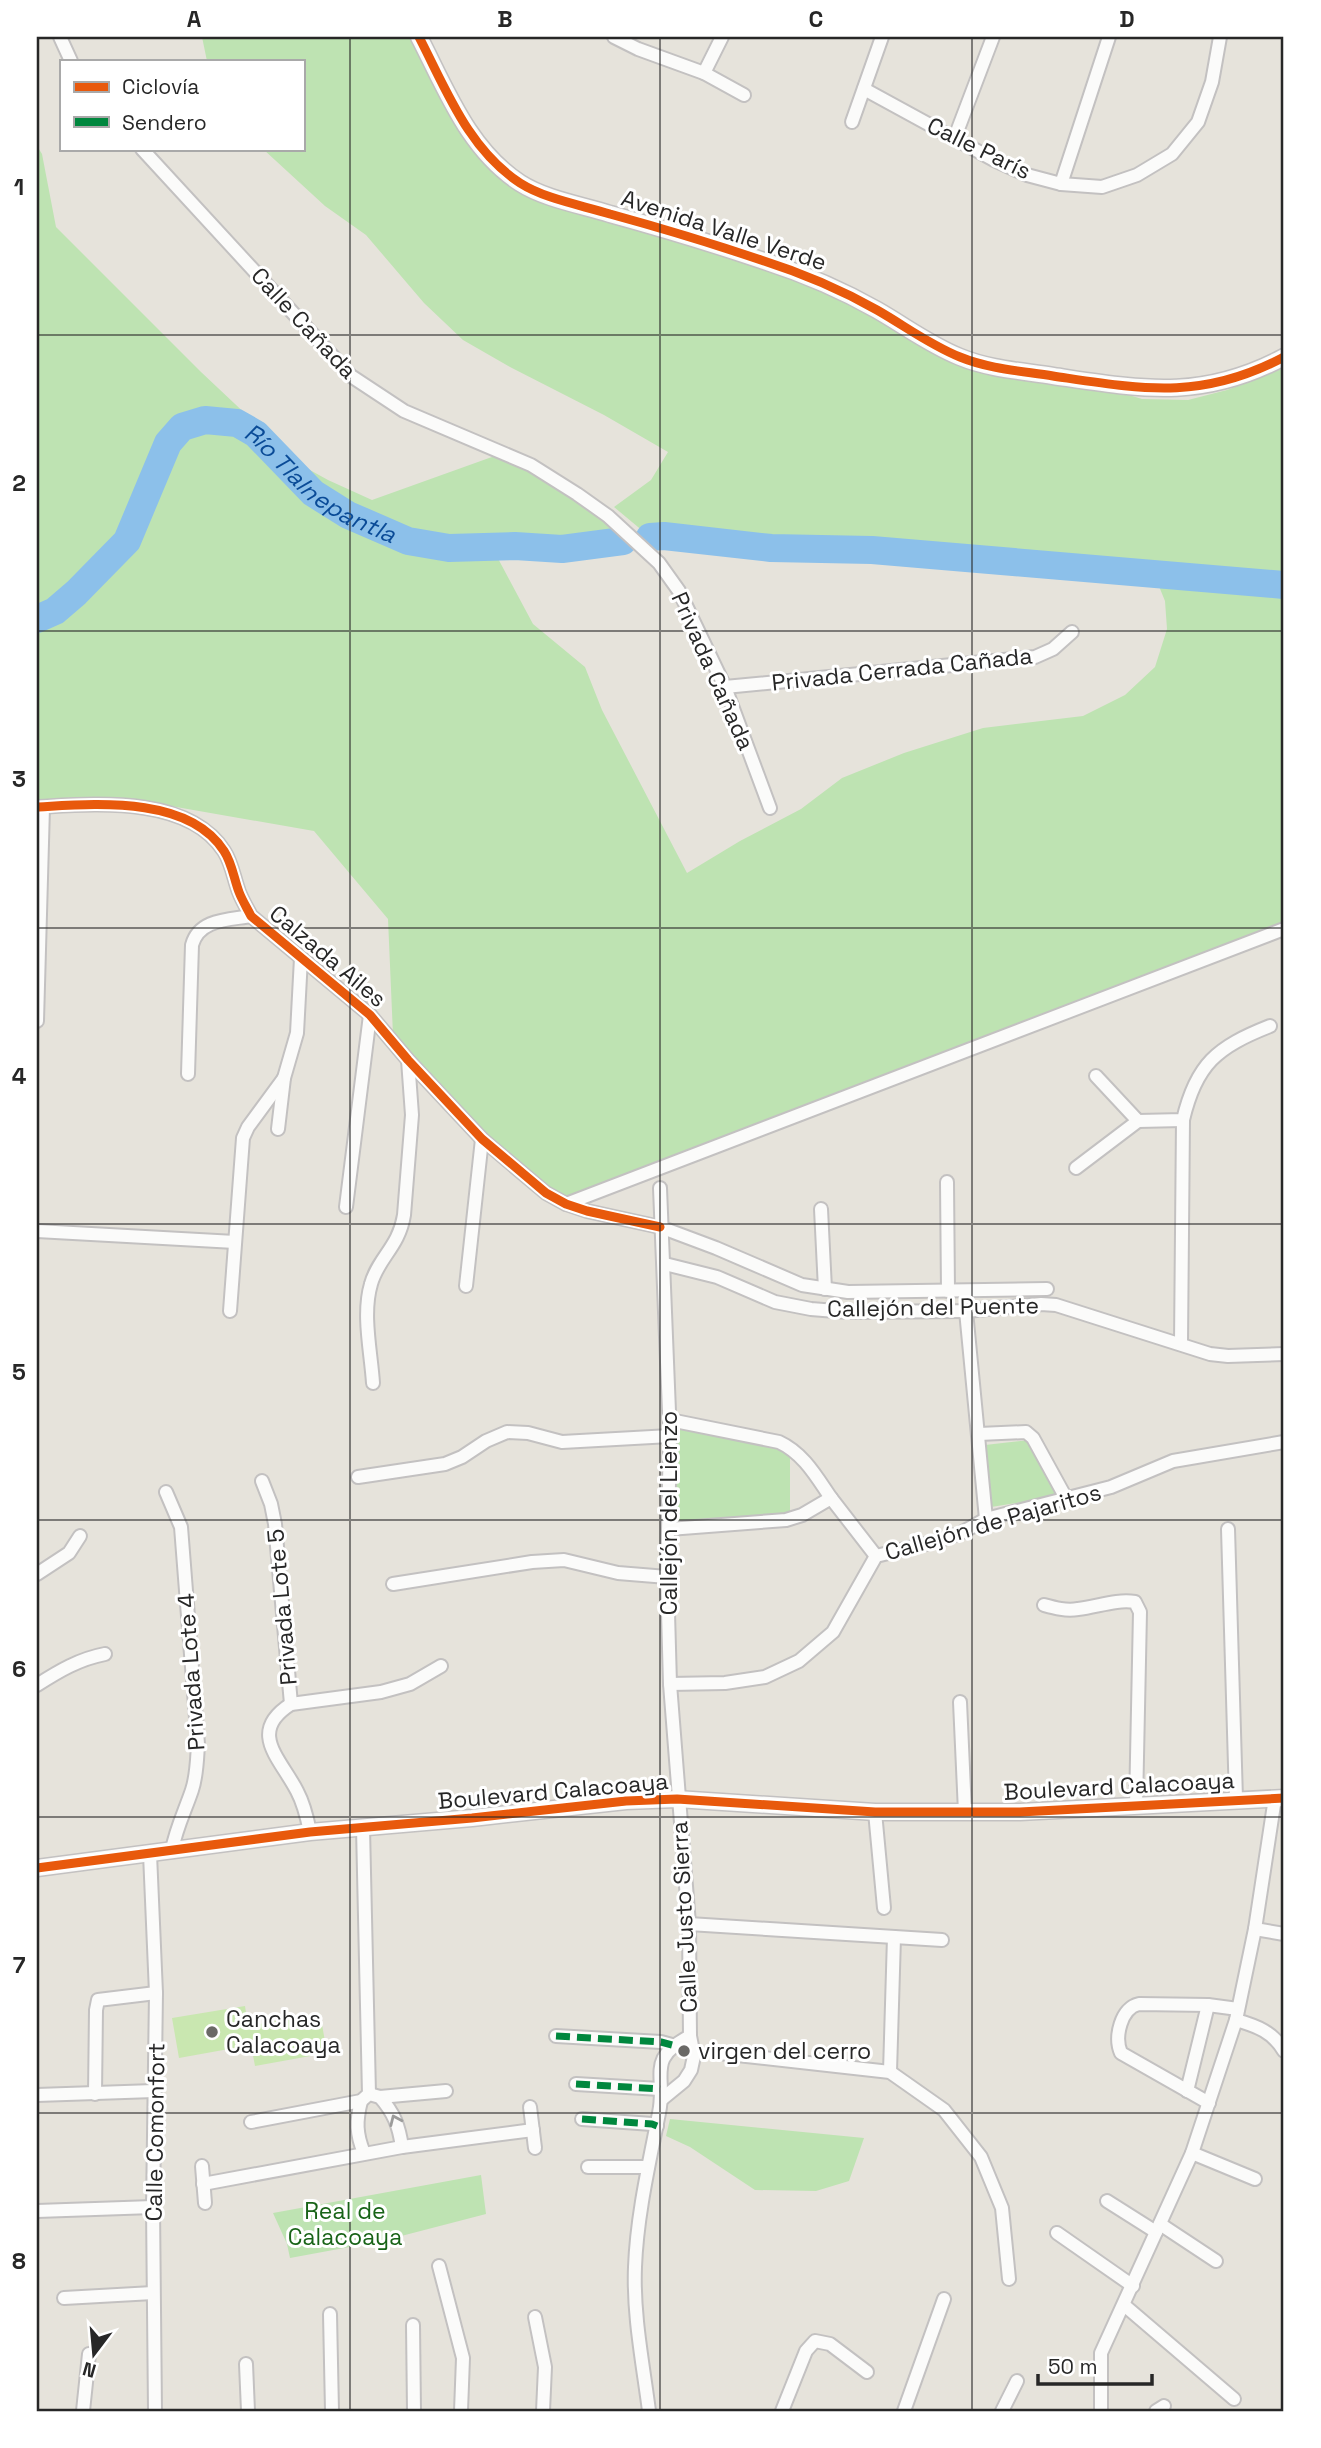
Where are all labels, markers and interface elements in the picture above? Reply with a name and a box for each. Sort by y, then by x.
text: A [187,4,202,34]
text: B [497,4,513,34]
text: C [809,4,823,34]
text: D [1119,4,1135,34]
legend [60,60,304,150]
text: Ciclovía [122,73,199,100]
text: Sendero [122,109,207,136]
street label: Calle París [922,110,1036,186]
text: 1 [14,172,24,202]
street label: Avenida Valle Verde [618,183,830,277]
street label: Calle Cañada [245,261,363,385]
water label: Río Tlalnepantla [240,416,401,550]
text: 2 [12,468,26,498]
street label: Privada Cañada [665,587,761,755]
street label: Privada Cerrada Cañada [770,640,1034,698]
text: 3 [12,764,26,794]
street label: Calzada Ailes [263,898,393,1014]
text: 4 [12,1061,27,1091]
street label: Callejón del Puente [827,1290,1039,1324]
text: 5 [12,1357,26,1387]
street label: Callejón del Lienzo [654,1411,684,1615]
street label: Callejón de Pajaritos [881,1477,1105,1567]
street label: Privada Lote 5 [260,1528,304,1686]
street label: Privada Lote 4 [171,1592,211,1752]
text: 6 [12,1654,26,1684]
street label: Boulevard Calacoaya [1003,1765,1235,1807]
street label: Boulevard Calacoaya [436,1766,670,1816]
street label: Calle Justo Sierra [664,1821,704,2013]
text: 7 [13,1950,26,1980]
place label: Canchas Calacoaya [226,2004,341,2060]
marker: Canchas Calacoaya [204,2024,220,2040]
place label: virgen del cerro [698,2036,871,2066]
street label: Calle Comonfort [138,2042,172,2222]
marker: virgen del cerro [676,2043,692,2059]
one-way arrow [389,2115,403,2127]
park label: Real de Calacoaya [288,2196,402,2252]
text: 8 [12,2246,26,2276]
north arrow [60,2318,130,2388]
scale bar [1038,2343,1151,2387]
text: 50 m [1048,2353,1098,2380]
text: N [80,2356,99,2384]

